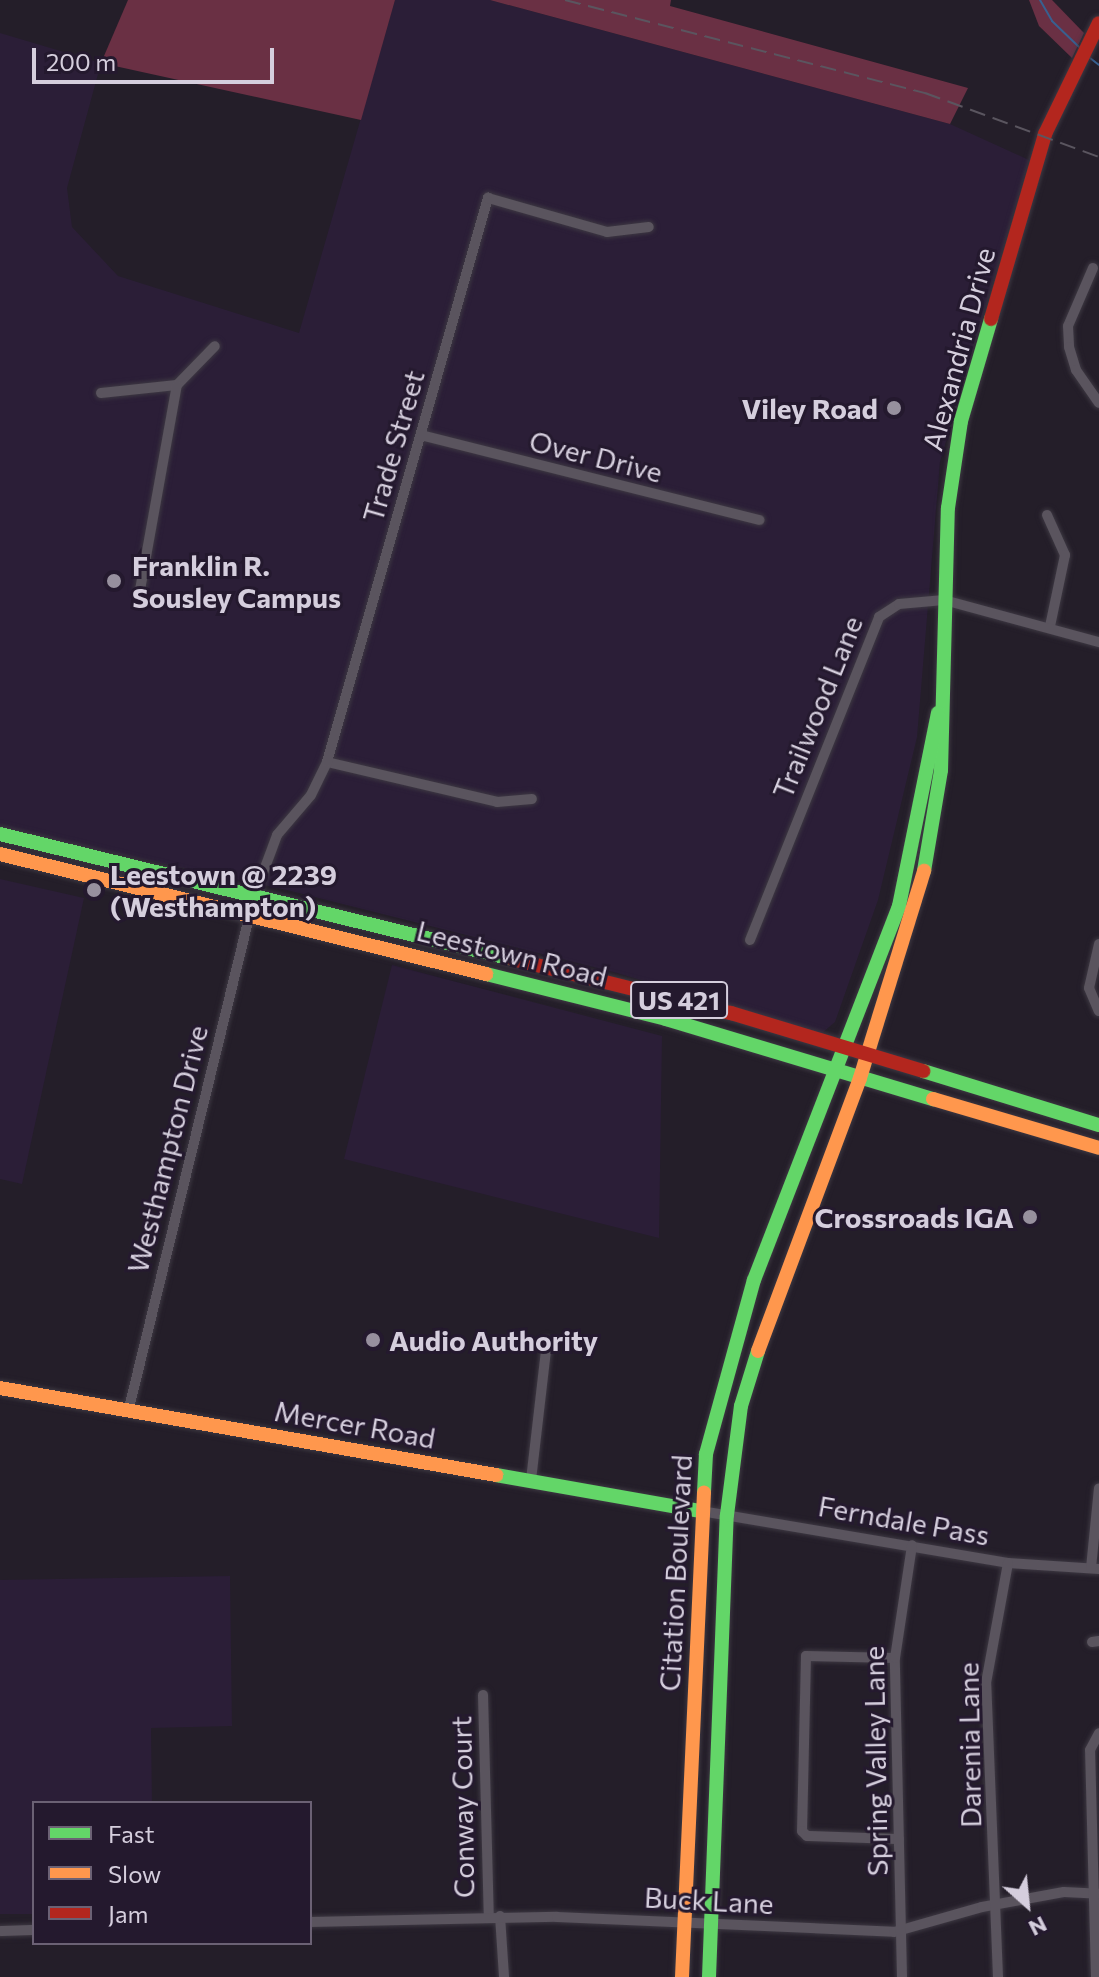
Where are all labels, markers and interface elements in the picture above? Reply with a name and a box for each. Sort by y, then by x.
scale bar [36,32,278,82]
text: 200 m [46,47,116,76]
street label: Alexandria Drive [915,244,1001,454]
street label: Trade Street [355,366,431,526]
place label: Viley Road [741,391,878,425]
marker: Viley Road [885,399,903,417]
street label: Over Drive [526,423,666,489]
place label: Franklin R. Sousley Campus [132,548,341,614]
marker: Franklin R. Sousley Campus [103,570,125,592]
street label: Trailwood Lane [765,611,869,803]
place label: Leestown @ 2239 (Westhampton) [110,857,337,923]
marker: Leestown @ 2239 (Westhampton) [85,881,103,899]
street label: Leestown Road [413,913,611,993]
road number: US 421 [629,978,729,1022]
street label: Westhampton Drive [120,1022,214,1276]
place label: Crossroads IGA [814,1200,1014,1234]
marker: Crossroads IGA [1021,1208,1039,1226]
place label: Audio Authority [389,1323,598,1357]
marker: Audio Authority [364,1331,382,1349]
street label: Mercer Road [272,1393,438,1455]
street label: Citation Boulevard [652,1454,698,1692]
street label: Ferndale Pass [816,1488,992,1552]
street label: Spring Valley Lane [856,1646,894,1876]
street label: Darenia Lane [951,1662,987,1828]
street label: Conway Court [444,1716,480,1898]
legend [32,1801,312,1945]
text: Fast [108,1819,155,1848]
text: Slow [108,1859,161,1888]
north arrow [987,1865,1067,1945]
street label: Buck Lane [643,1880,775,1920]
text: Jam [108,1899,148,1928]
text: N [1025,1911,1052,1943]

